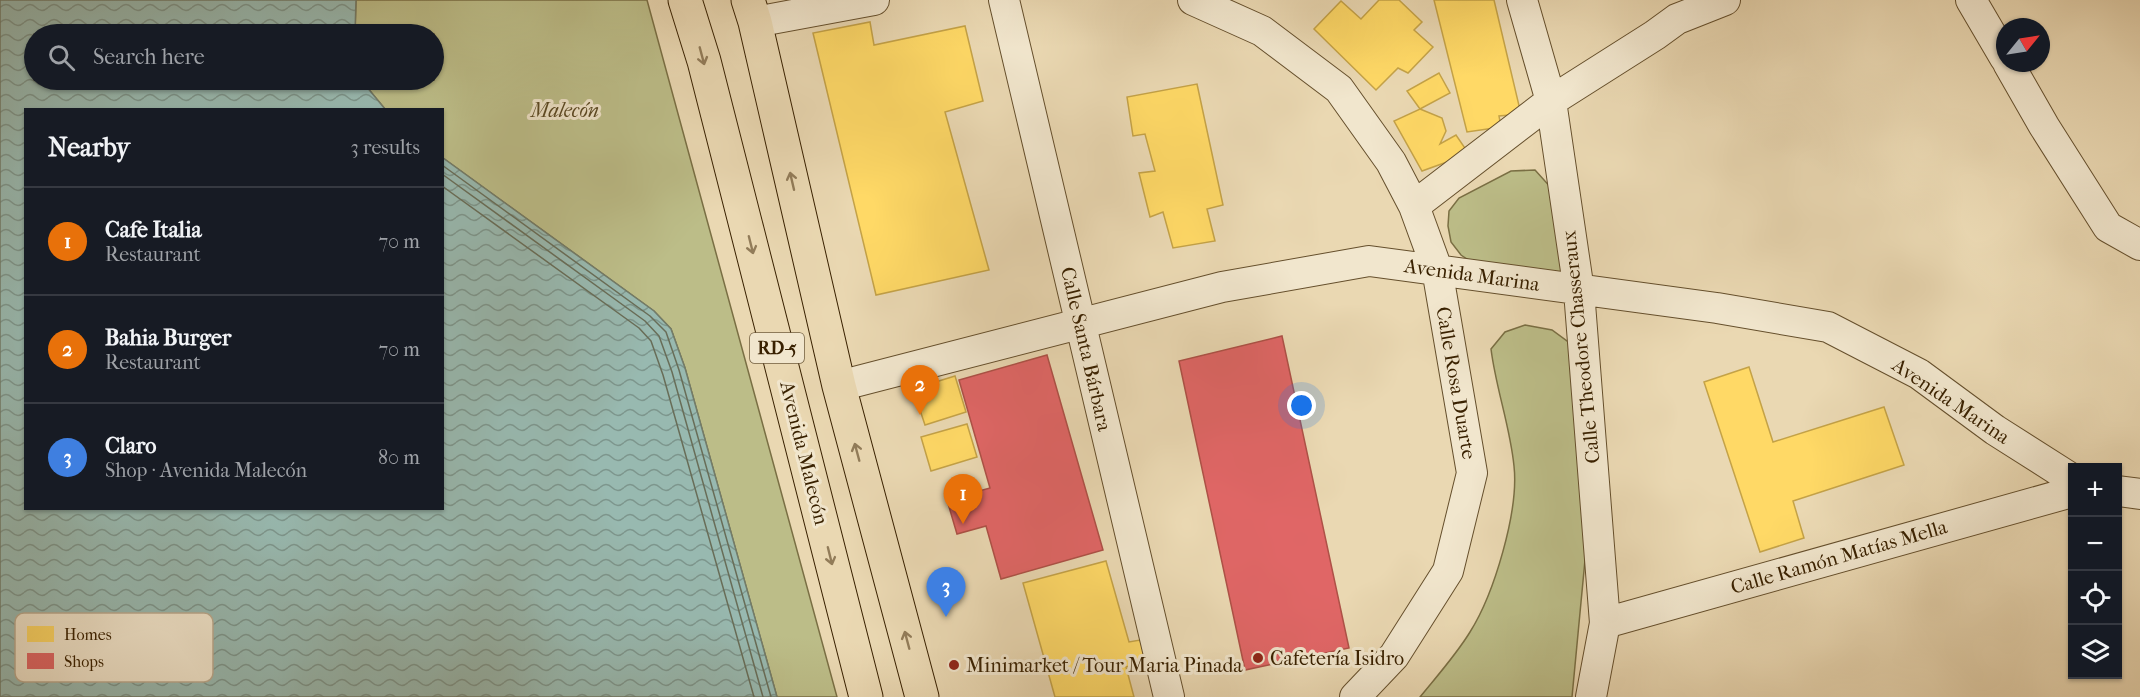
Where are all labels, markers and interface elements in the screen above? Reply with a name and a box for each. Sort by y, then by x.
north arrow [1996,18,2050,72]
search box [24,24,444,90]
icon: search [45,41,78,74]
text: Search here [93,44,205,70]
one-way arrow [697,46,708,65]
park label: Malecón [529,99,599,122]
text: Nearby [48,132,130,163]
text: 3 results [351,136,420,159]
one-way arrow [786,172,797,191]
text: Cafe Italia [105,217,202,243]
street label: Calle Theodore Chasseraux [1557,229,1605,465]
text: 1 [64,230,71,253]
text: 70 m [378,230,420,253]
one-way arrow [746,235,757,254]
text: Restaurant [105,243,201,266]
street label: Avenida Marina [1402,254,1542,296]
street label: Calle Santa Bárbara [1056,265,1116,434]
street label: Calle Rosa Duarte [1431,305,1481,461]
text: Bahia Burger [105,325,231,351]
road number: RD-5 [750,333,804,363]
text: 2 [62,338,73,361]
text: 70 m [378,338,420,361]
text: Restaurant [105,351,201,374]
street label: Avenida Marina [1887,353,2015,449]
pin: 2 [900,366,940,415]
street label: Avenida Malecón [775,378,833,528]
your location [1287,391,1316,420]
text: Claro [105,433,156,459]
one-way arrow [851,443,862,462]
text: 3 [63,446,72,469]
text: 80 m [378,446,420,469]
text: Shop · Avenida Malecón [105,459,307,482]
map controls [2068,463,2122,679]
button: + [2068,463,2122,517]
pin: 1 [944,474,982,524]
street label: Calle Ramón Matías Mella [1728,515,1951,599]
button: − [2068,517,2122,571]
one-way arrow [825,546,837,565]
pin: 3 [926,568,966,617]
button: locate [2068,571,2122,625]
legend [15,613,213,682]
text: Homes [64,625,112,644]
button: layers [2068,625,2122,679]
one-way arrow [901,631,912,650]
place label: Cafetería Isidro [1270,647,1404,670]
marker: Cafetería Isidro [1251,651,1265,665]
text: Shops [64,652,104,671]
place label: Minimarket / Tour Maria Pinada [966,654,1243,677]
marker: Minimarket / Tour Maria Pinada [947,658,961,672]

